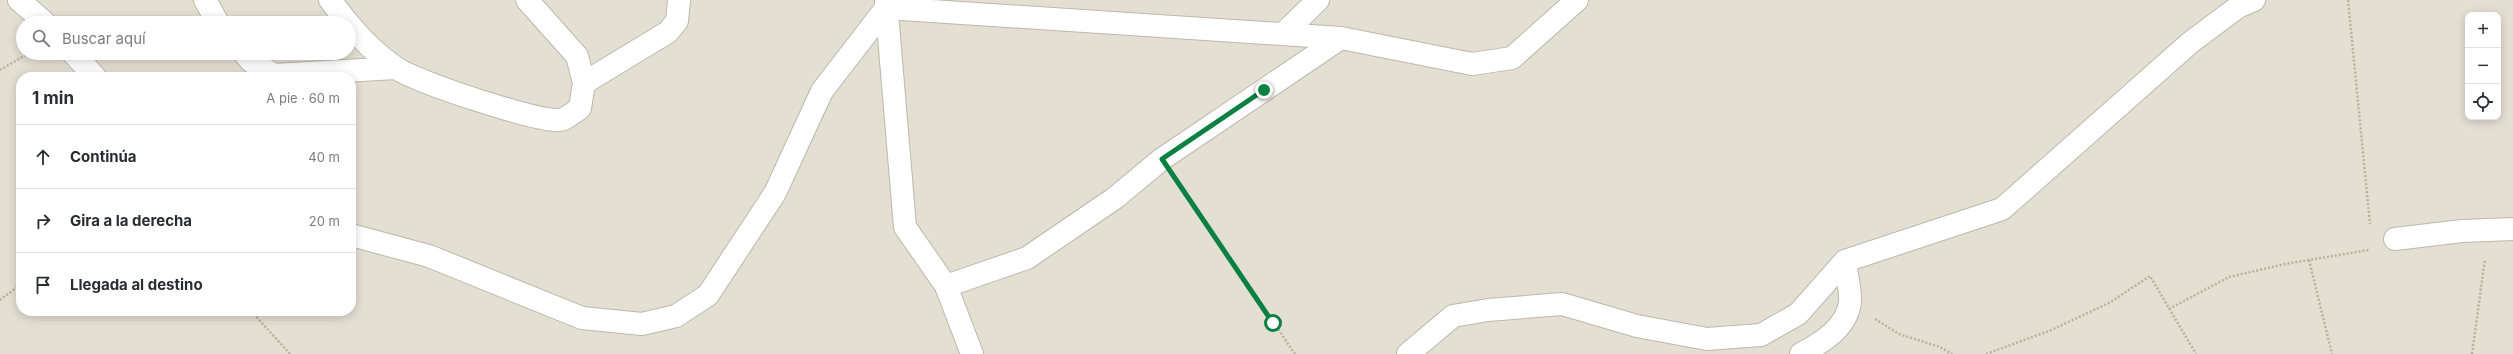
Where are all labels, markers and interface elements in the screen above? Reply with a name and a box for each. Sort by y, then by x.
map controls [2465,12,2501,120]
button: + [2465,12,2501,48]
search box [16,16,356,60]
icon: search [30,27,52,49]
text: Buscar aquí [62,29,146,48]
button: − [2465,48,2501,84]
route end [1255,81,1273,99]
button: locate [2465,84,2501,120]
text: 1 min [32,88,74,108]
text: A pie · 60 m [266,90,340,106]
icon: ahead [32,146,54,168]
text: Continúa [70,147,137,166]
text: 40 m [308,149,340,165]
icon: right [32,210,54,232]
text: Gira a la derecha [70,211,192,230]
text: 20 m [309,213,340,229]
icon: arrive [32,274,54,296]
text: Llegada al destino [70,275,203,294]
route start [1264,314,1282,332]

